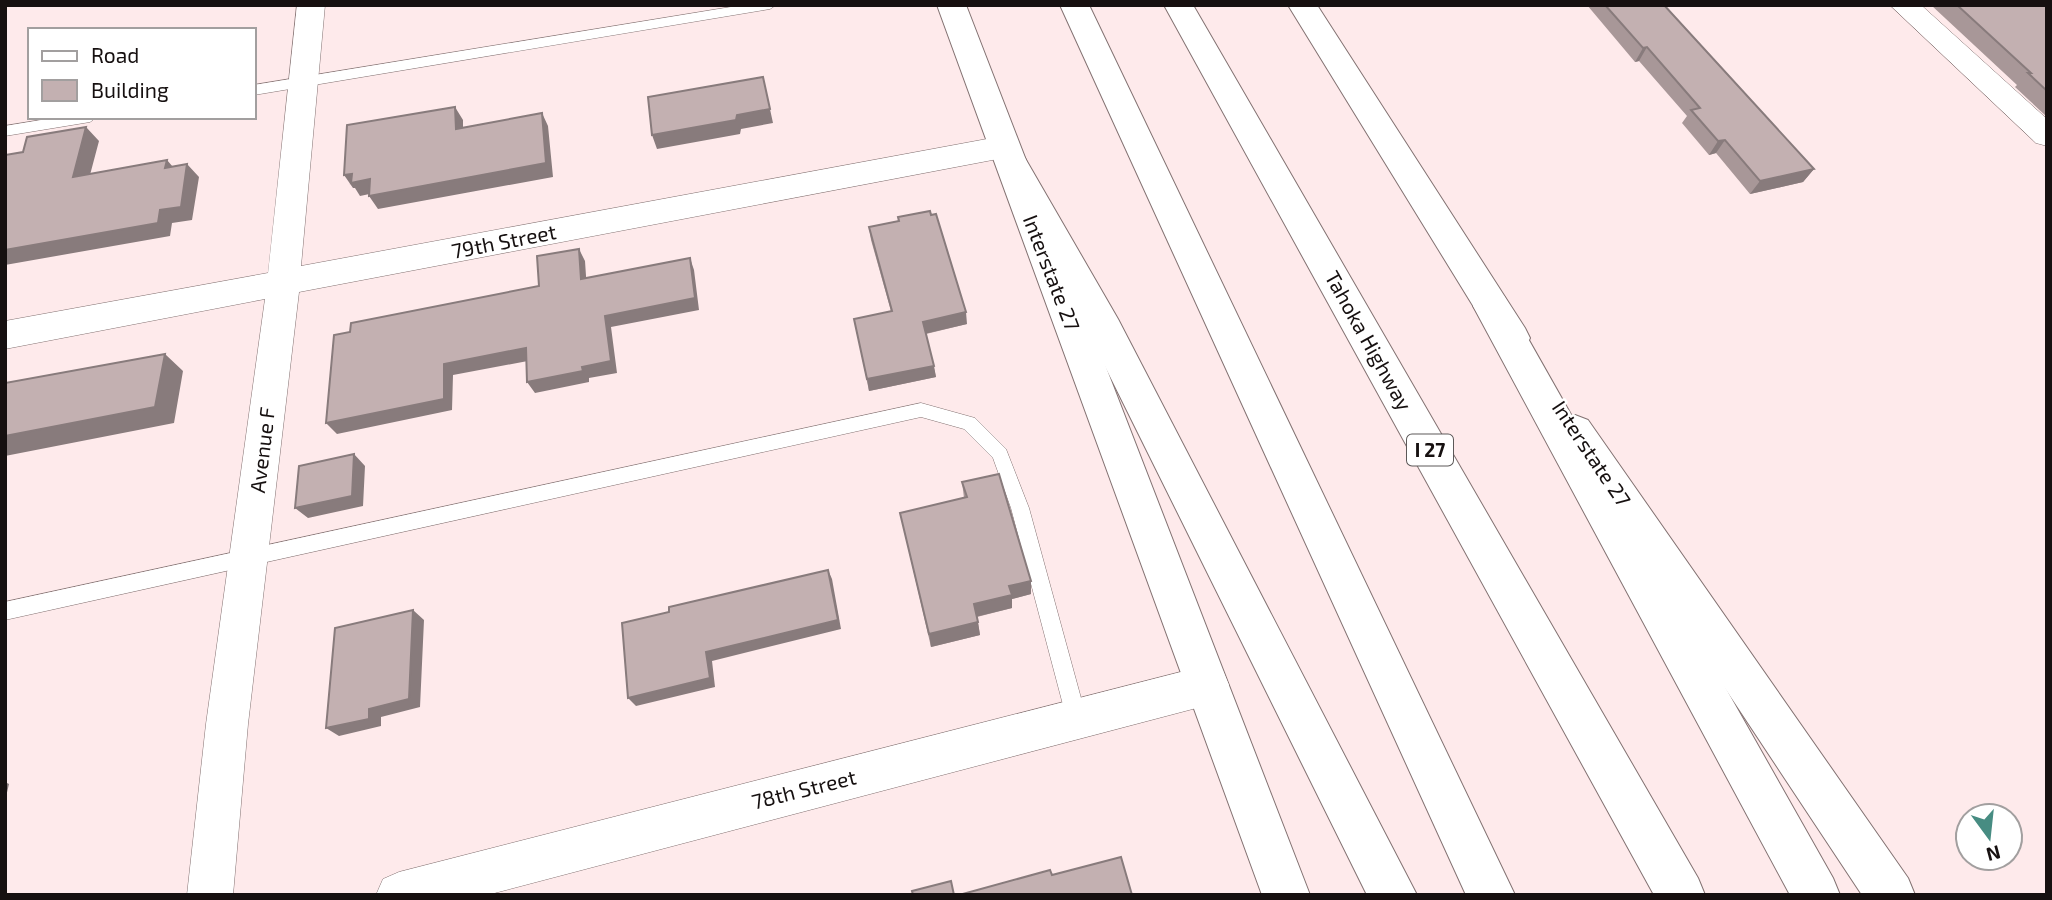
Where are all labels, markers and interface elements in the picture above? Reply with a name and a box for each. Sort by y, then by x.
legend [28,28,256,119]
text: Road [91,42,139,67]
text: Building [91,77,169,102]
street label: Interstate 27 [1019,211,1086,334]
street label: 79th Street [449,218,558,263]
street label: Tahoka Highway [1321,266,1418,414]
street label: Interstate 27 [1548,396,1637,511]
street label: Avenue F [244,405,279,494]
road number: I 27 [1407,435,1453,466]
street label: 78th Street [749,764,858,814]
north arrow [1954,802,2024,872]
text: N [1984,841,2003,867]

